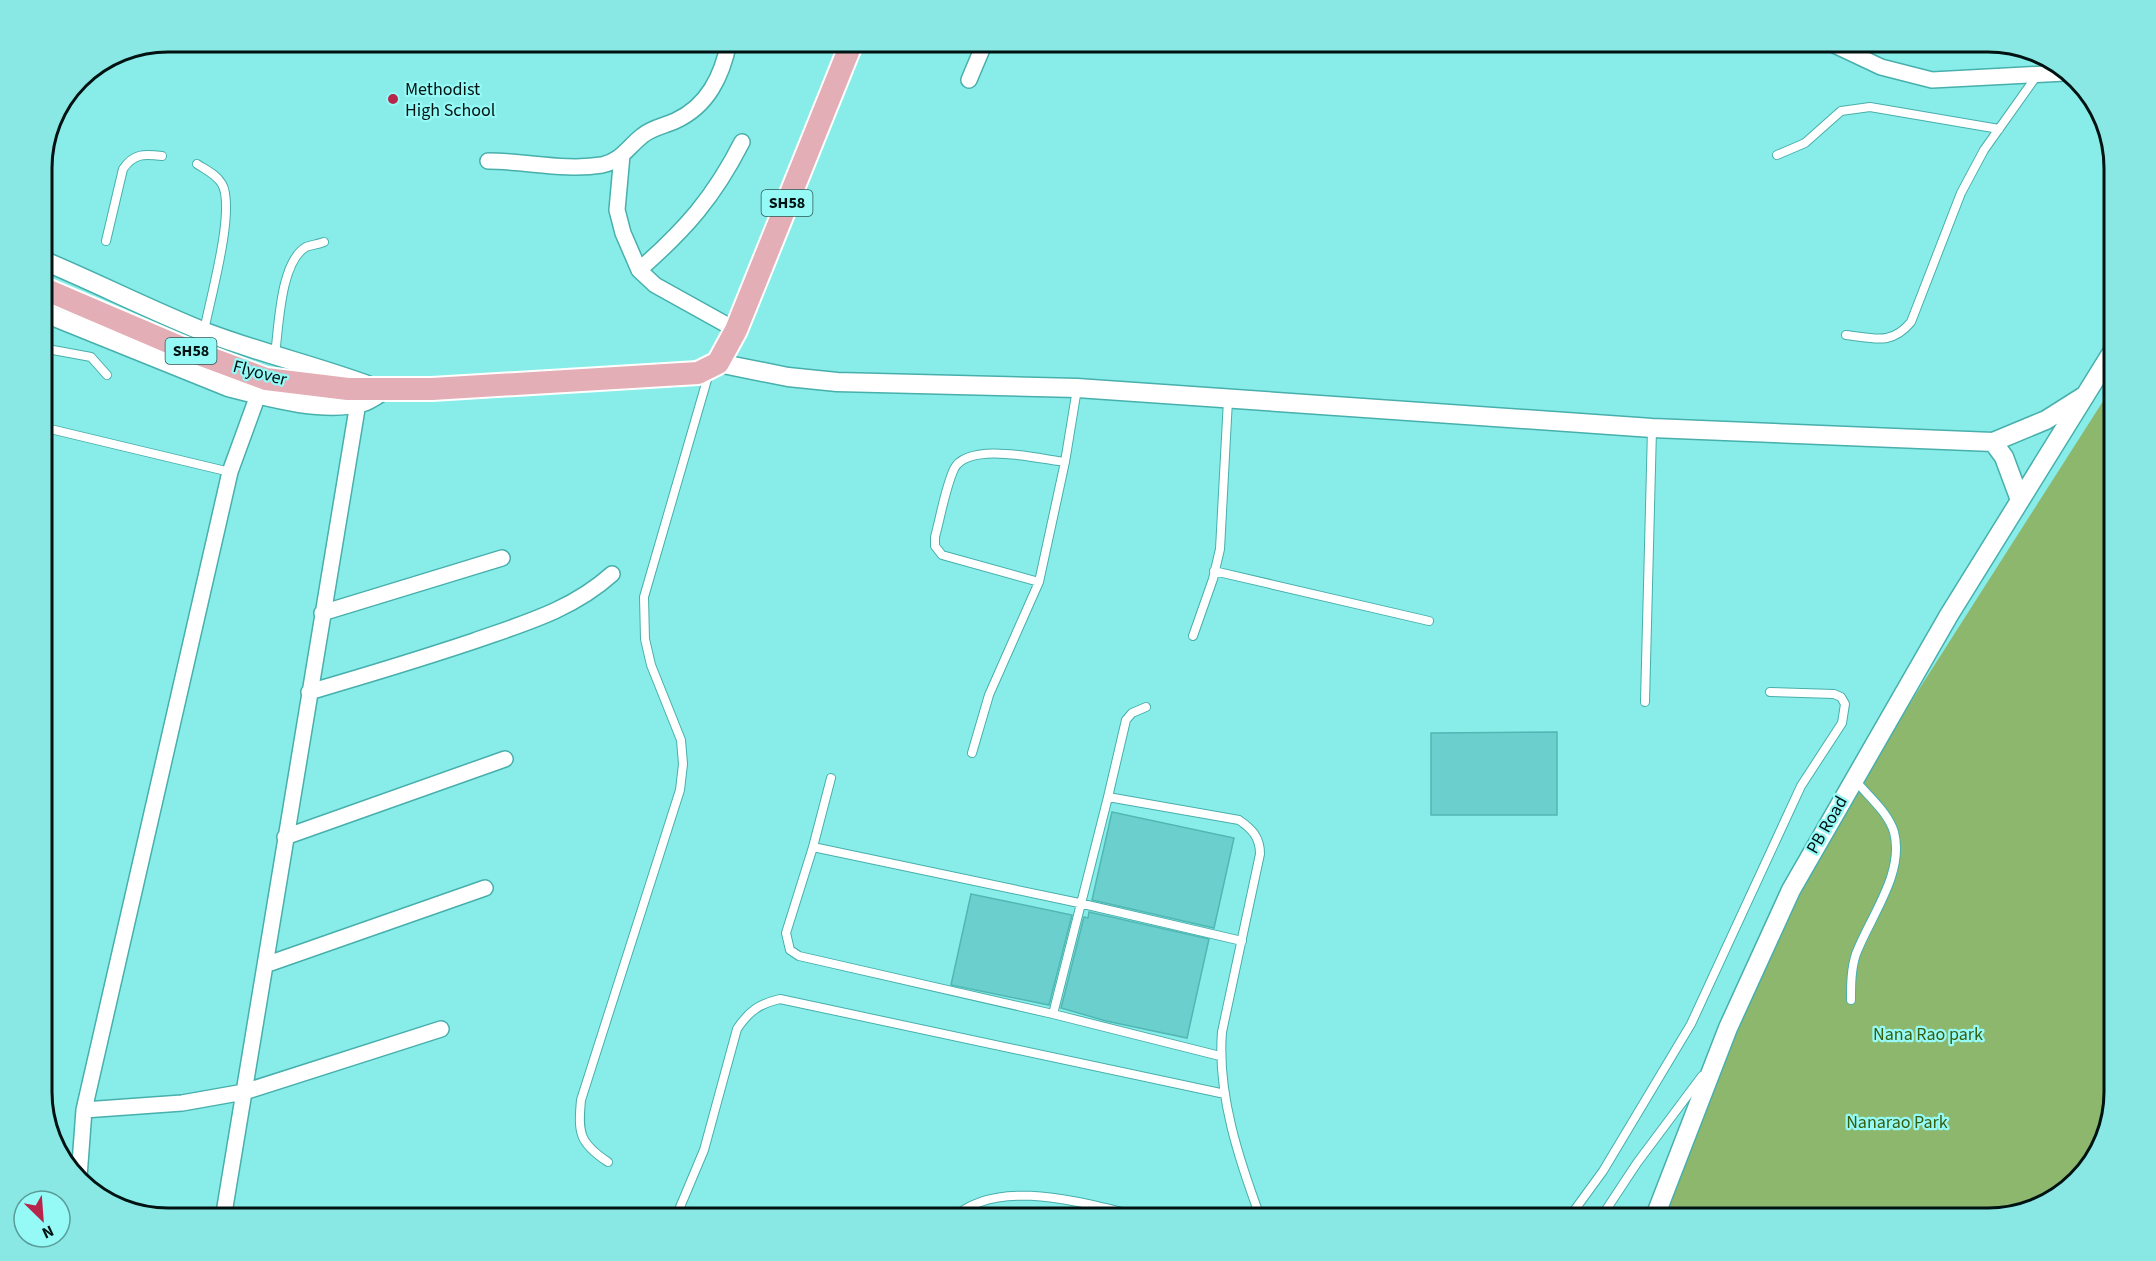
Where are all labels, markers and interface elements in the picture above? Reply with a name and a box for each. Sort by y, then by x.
place label: Methodist High School [405,77,495,123]
marker: Methodist High School [386,92,400,106]
road number: SH58 [762,190,812,216]
road number: SH58 [166,338,216,364]
street label: Flyover [230,354,291,392]
street label: PB Road [1800,791,1854,859]
park label: Nana Rao park [1873,1022,1983,1047]
park label: Nanarao Park [1846,1110,1948,1135]
north arrow [12,1189,72,1249]
text: N [38,1219,57,1244]

